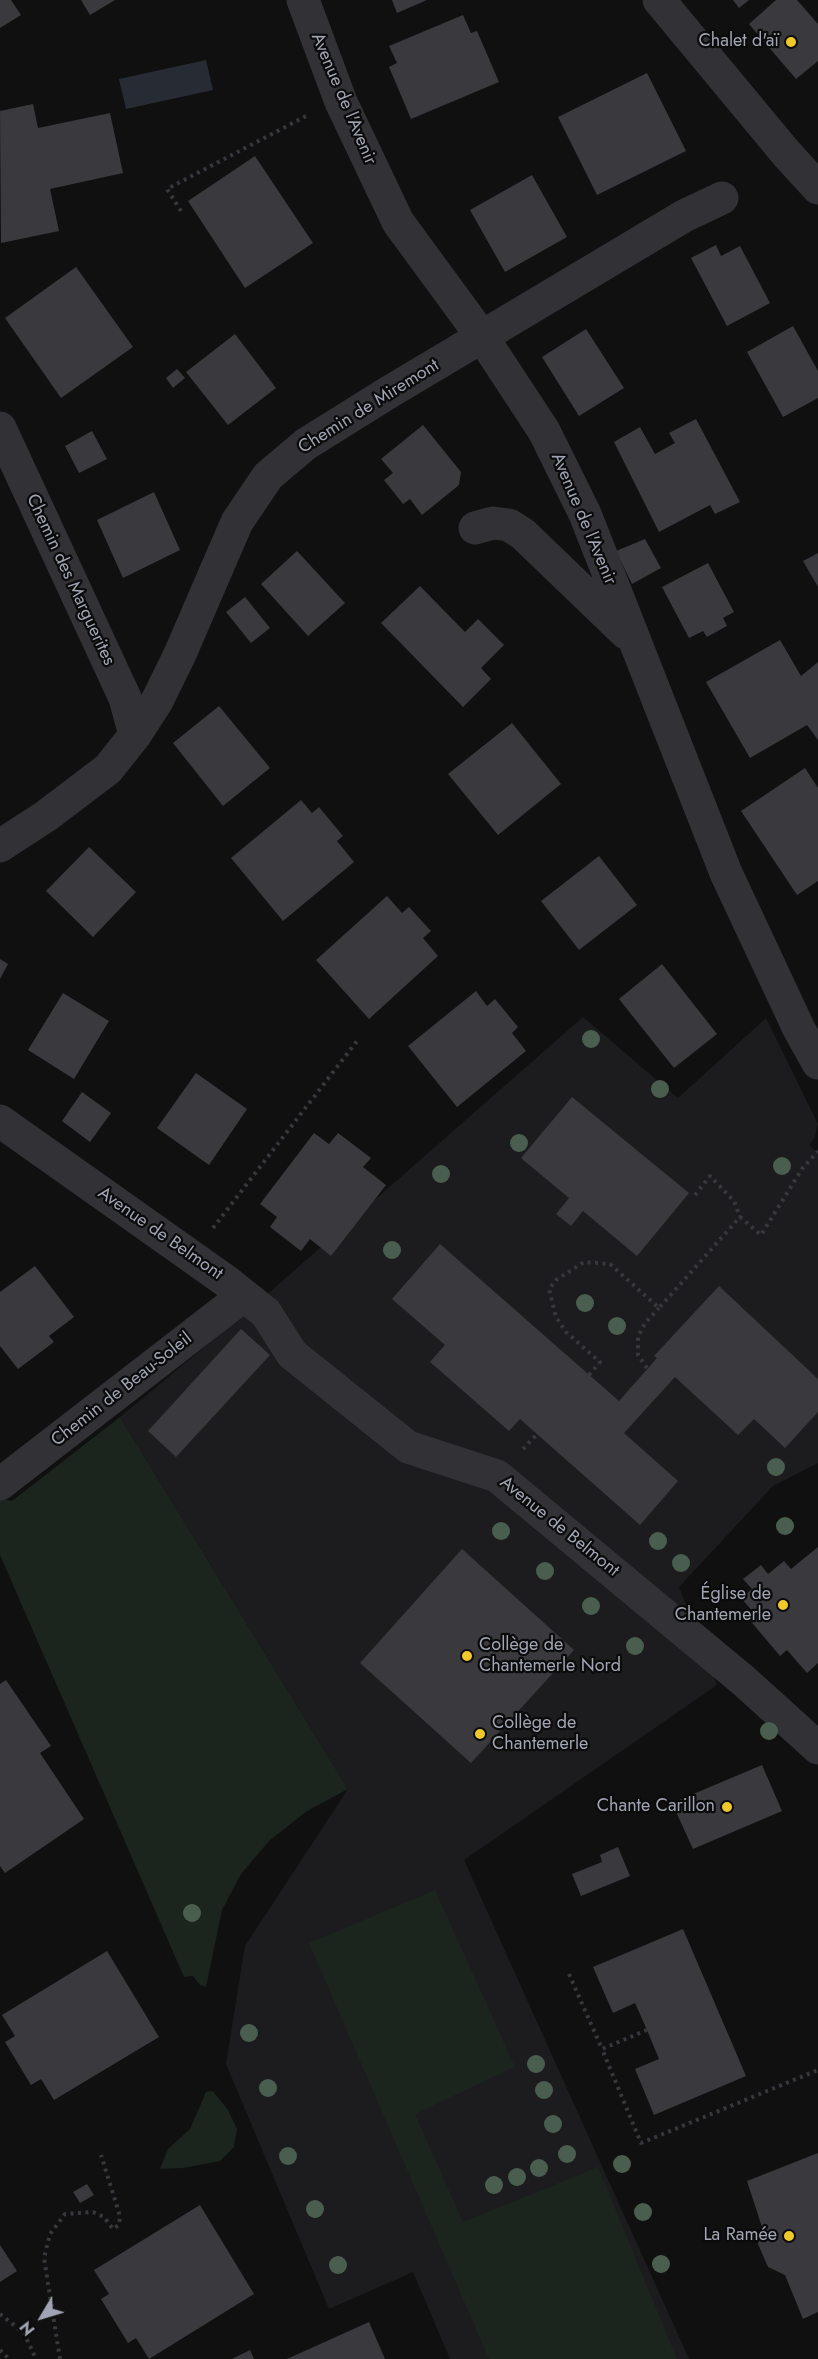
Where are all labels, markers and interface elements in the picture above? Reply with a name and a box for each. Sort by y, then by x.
street label: Avenue de l'Avenir [305,30,381,168]
place label: Chalet d'aï [699,31,779,53]
marker: Chalet d'aï [784,35,798,49]
street label: Chemin de Miremont [295,355,443,459]
street label: Avenue de l'Avenir [545,450,621,588]
street label: Chemin des Marguerites [21,491,119,669]
street label: Avenue de Belmont [93,1183,227,1285]
street label: Chemin de Beau-Soleil [47,1328,197,1452]
street label: Avenue de Belmont [495,1472,623,1582]
place label: Église de Chantemerle [675,1584,771,1626]
marker: Église de Chantemerle [776,1598,790,1612]
place label: Collège de Chantemerle Nord [479,1635,621,1678]
marker: Collège de Chantemerle Nord [460,1649,474,1663]
place label: Collège de Chantemerle [492,1713,588,1756]
marker: Collège de Chantemerle [473,1727,487,1741]
place label: Chante Carillon [597,1796,715,1818]
marker: Chante Carillon [720,1800,734,1814]
place label: La Ramée [704,2225,777,2247]
marker: La Ramée [782,2229,796,2243]
north arrow [12,2287,72,2347]
text: N [14,2316,40,2340]

